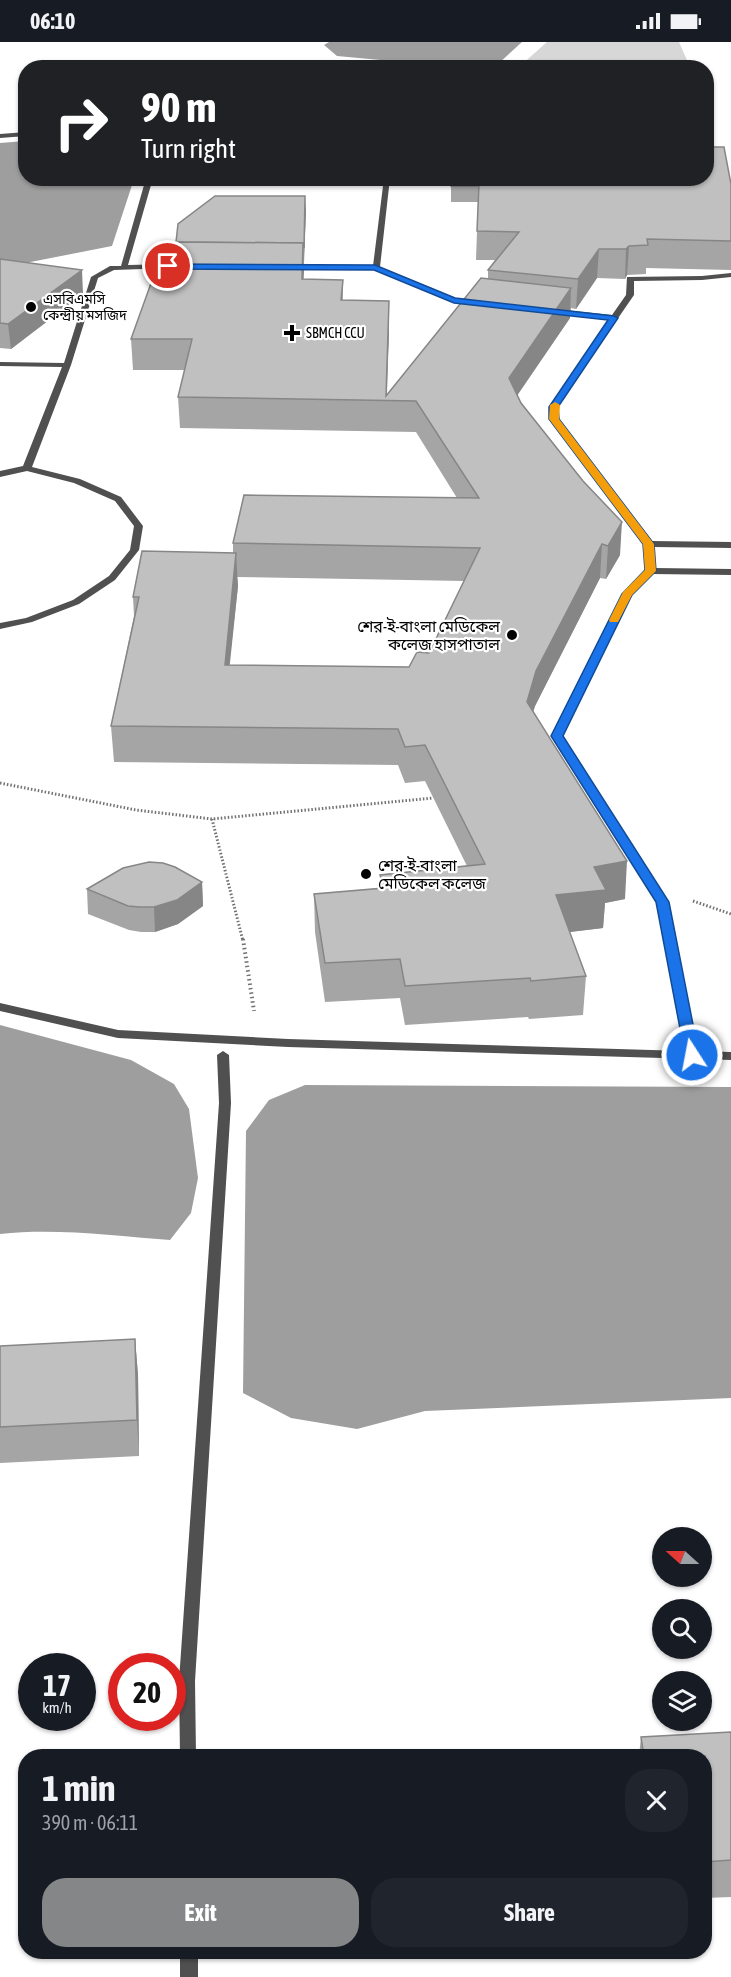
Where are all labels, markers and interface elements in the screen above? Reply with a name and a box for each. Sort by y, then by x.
text: 06:10 [30,8,75,34]
text: 90 m [141,83,216,131]
icon: right [42,84,120,162]
text: Turn right [141,133,236,164]
pin [142,240,193,291]
icon: arrive [151,249,184,282]
place label: এসবিএমসি কেন্দ্রীয় মসজিদ [43,291,127,323]
marker: এসবিএমসি কেন্দ্রীয় মসজিদ [24,300,38,314]
marker: SBMCH CCU [283,324,301,342]
place label: SBMCH CCU [306,325,365,341]
place label: শের-ই-বাংলা মেডিকেল কলেজ হাসপাতাল [357,617,500,653]
marker: শের-ই-বাংলা মেডিকেল কলেজ হাসপাতাল [505,628,519,642]
place label: শের-ই-বাংলা মেডিকেল কলেজ [378,856,486,892]
marker: শের-ই-বাংলা মেডিকেল কলেজ [359,867,373,881]
position arrow [660,1023,724,1087]
north arrow [652,1527,712,1587]
map controls [652,1527,712,1731]
button: search [652,1599,712,1659]
speed limit sign: 20 [108,1653,186,1731]
text: 17 [43,1668,71,1702]
button: layers [652,1671,712,1731]
text: km/h [42,1699,72,1716]
text: 1 min [42,1767,116,1809]
button: close [625,1769,688,1832]
text: 390 m · 06:11 [42,1811,138,1834]
button: Exit [42,1878,359,1947]
button: Share [371,1878,688,1947]

